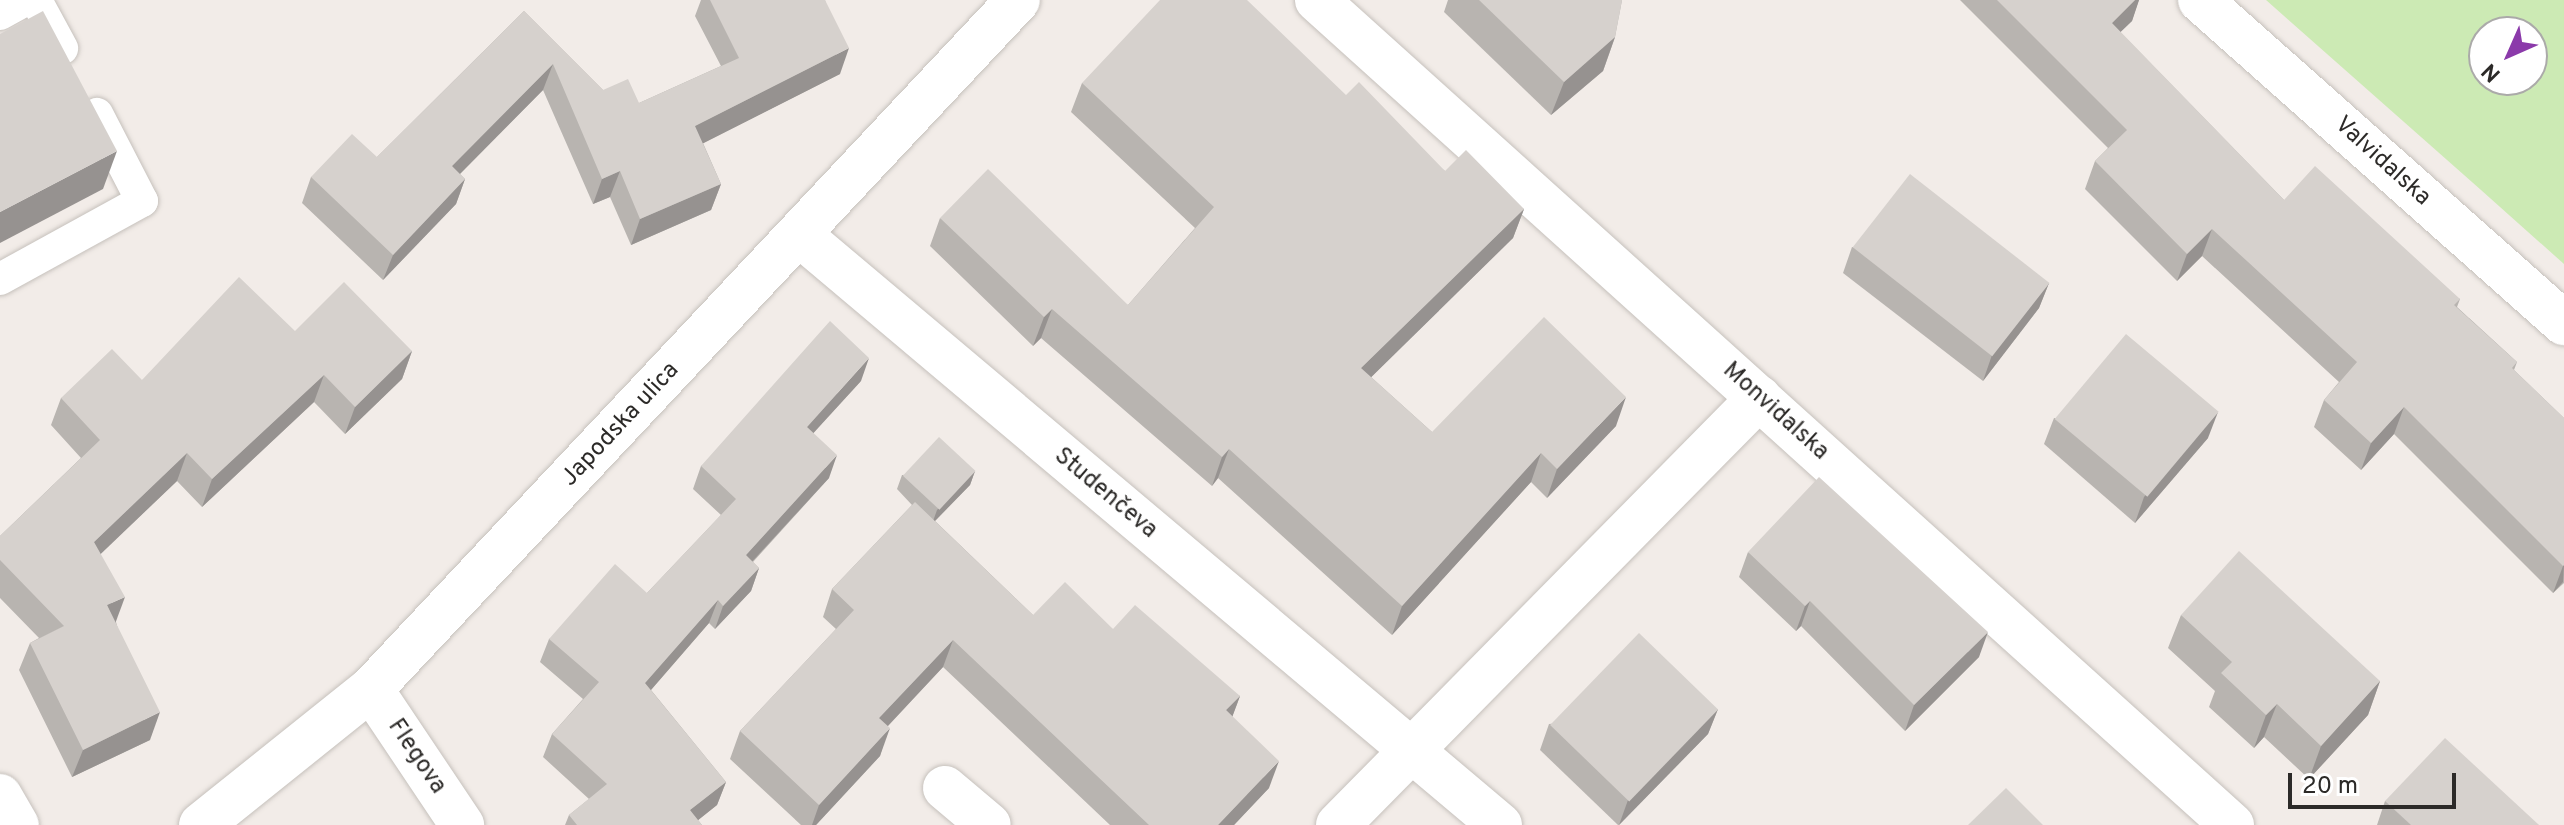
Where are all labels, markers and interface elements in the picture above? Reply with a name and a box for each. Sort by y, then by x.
north arrow [2468,16,2548,96]
text: N [2477,57,2507,87]
street label: Valvidalska [2328,111,2436,213]
street label: Japodska ulica [556,357,686,493]
street label: Monvidalska [1716,357,1834,467]
street label: Studenčeva [1048,443,1162,545]
street label: Flegova [381,714,451,800]
scale bar [2292,757,2460,807]
text: 20 m [2302,772,2358,802]

